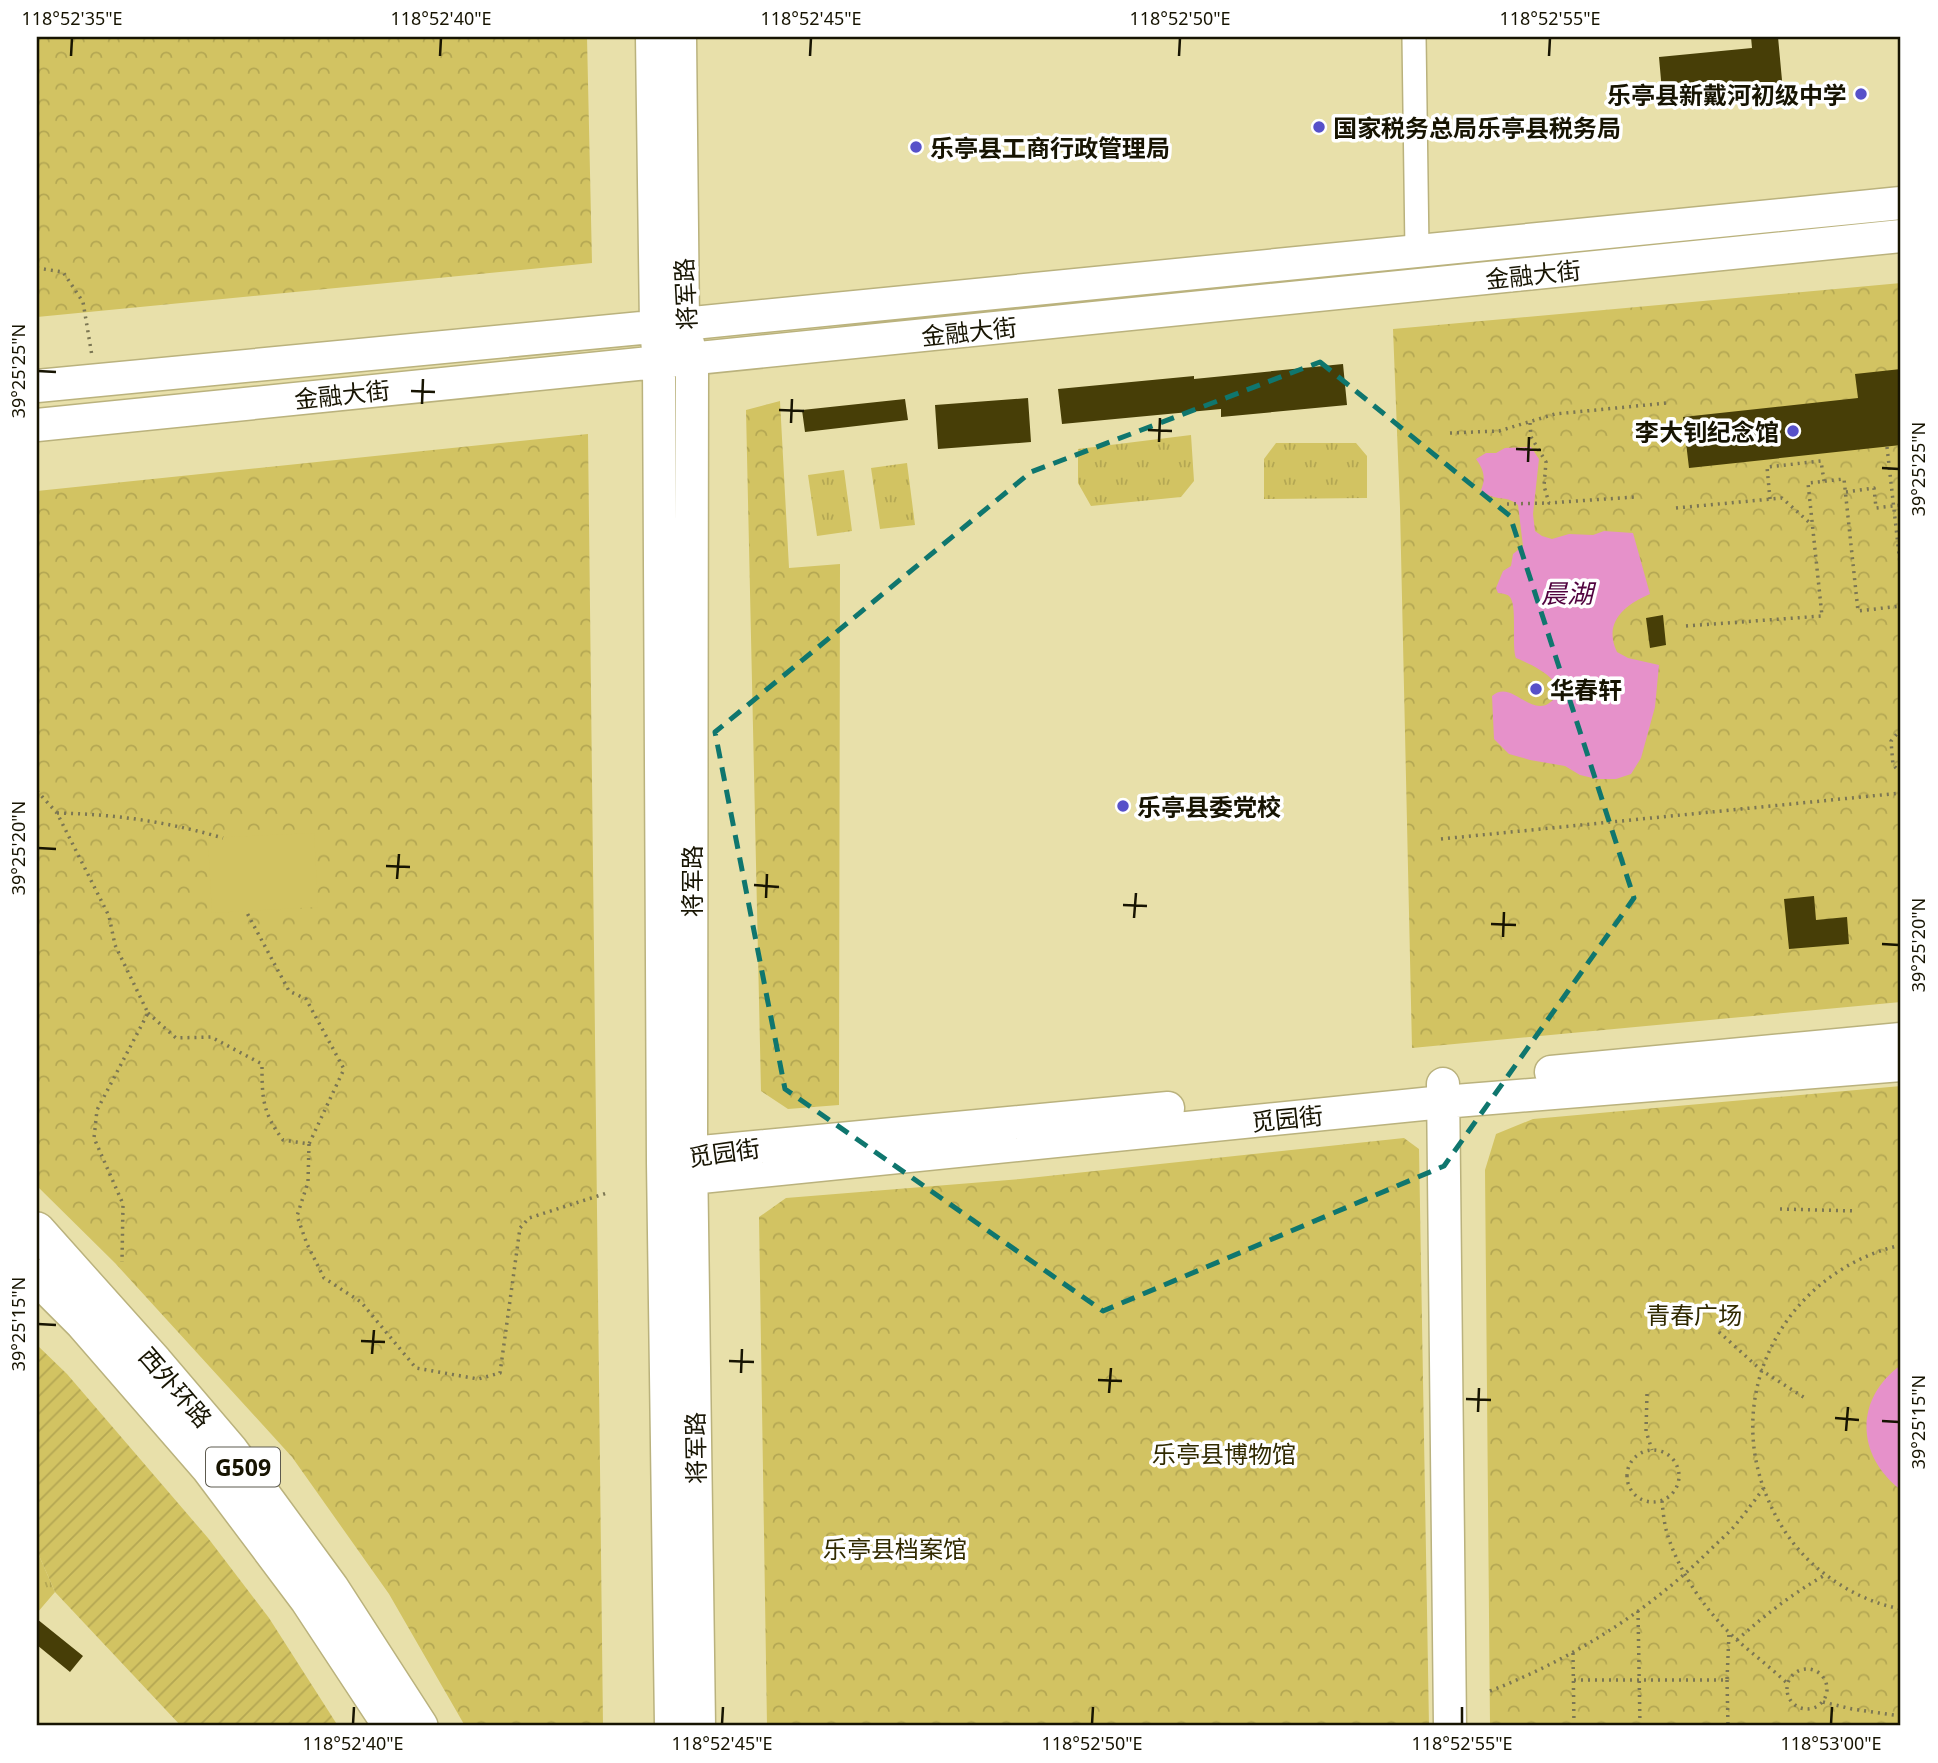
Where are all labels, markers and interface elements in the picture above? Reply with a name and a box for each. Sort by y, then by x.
text: 118°52'35"E [21,6,123,30]
text: 118°52'40"E [390,6,492,30]
text: 118°52'45"E [760,6,862,30]
text: 118°52'50"E [1129,6,1231,30]
text: 118°52'55"E [1499,6,1601,30]
place label: 乐亭县新戴河初级中学 [1607,78,1847,111]
marker: 乐亭县新戴河初级中学 [1853,86,1869,102]
place label: 国家税务总局乐亭县税务局 [1333,111,1621,144]
marker: 国家税务总局乐亭县税务局 [1311,119,1327,135]
place label: 乐亭县工商行政管理局 [930,131,1170,164]
marker: 乐亭县工商行政管理局 [908,139,924,155]
street label: 金融大街 [1484,253,1582,295]
street label: 将军路 [667,257,703,331]
street label: 金融大街 [920,310,1018,352]
text: 39°25'25"N [6,324,30,418]
street label: 金融大街 [293,373,391,415]
place label: 李大钊纪念馆 [1635,415,1779,448]
text: 39°25'25"N [1906,422,1930,516]
marker: 李大钊纪念馆 [1785,423,1801,439]
water label: 晨湖 [1541,575,1597,611]
place label: 华春轩 [1550,673,1622,706]
marker: 华春轩 [1528,681,1544,697]
place label: 乐亭县委党校 [1137,790,1281,823]
marker: 乐亭县委党校 [1115,798,1131,814]
text: 39°25'20"N [6,801,30,895]
street label: 将军路 [675,845,708,917]
text: 39°25'20"N [1906,898,1930,992]
street label: 觅园街 [1249,1098,1325,1138]
street label: 觅园街 [686,1131,762,1173]
text: 39°25'15"N [6,1277,30,1371]
park label: 青春广场 [1646,1298,1742,1331]
street label: 西外环路 [132,1340,220,1434]
text: 39°25'15"N [1906,1375,1930,1469]
street label: 将军路 [678,1412,712,1484]
park label: 乐亭县博物馆 [1152,1437,1296,1470]
road number: G509 [206,1448,280,1486]
park label: 乐亭县档案馆 [823,1532,967,1565]
text: 118°52'40"E [302,1731,404,1755]
text: 118°52'45"E [671,1731,773,1755]
text: 118°52'50"E [1041,1731,1143,1755]
text: 118°52'55"E [1411,1731,1513,1755]
text: 118°53'00"E [1780,1731,1882,1755]

